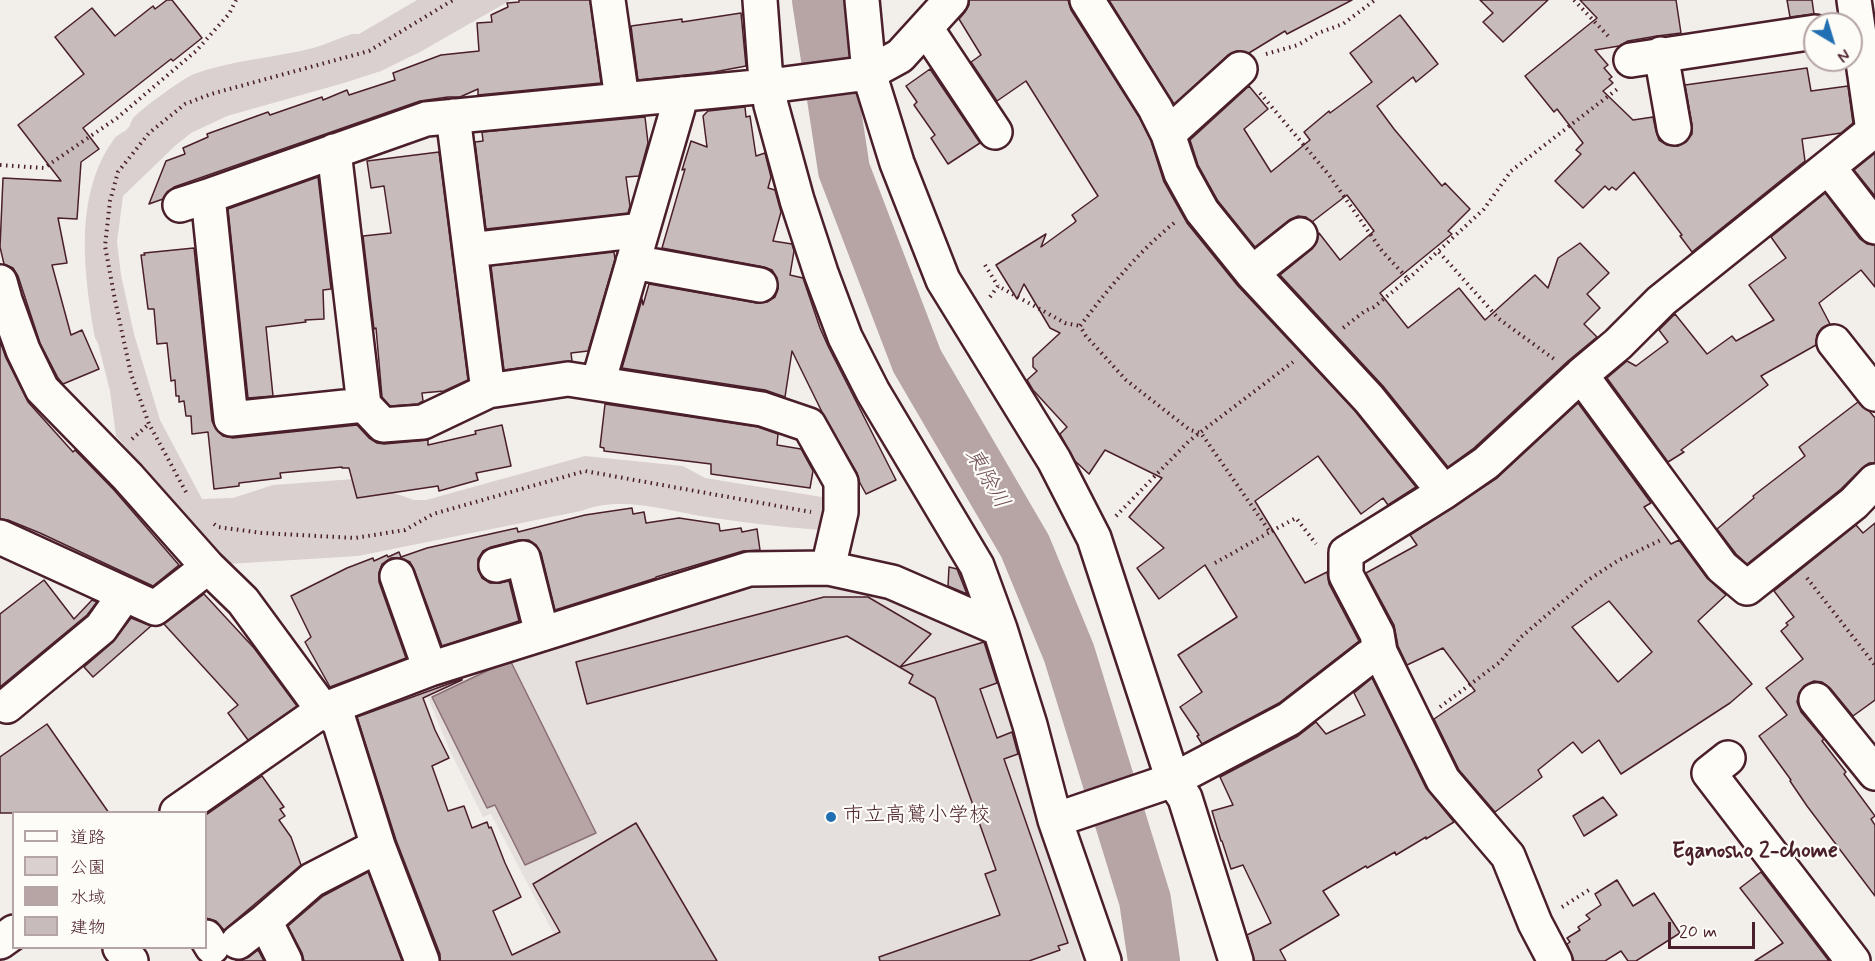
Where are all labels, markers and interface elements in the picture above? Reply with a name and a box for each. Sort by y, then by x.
north arrow [1803,12,1863,72]
text: N [1832,43,1854,67]
water label: 東除川 [958,444,1014,514]
place label: 市立高鷲小学校 [843,804,990,830]
marker: 市立高鷲小学校 [824,810,838,824]
legend [12,811,207,949]
text: 道路 [70,826,106,850]
district label: Eganosho 2-chome [1672,839,1838,865]
text: 公園 [70,856,106,880]
text: 水域 [70,886,106,910]
scale bar [1671,910,1758,948]
text: 建物 [70,916,106,940]
text: 20 m [1679,920,1717,944]

